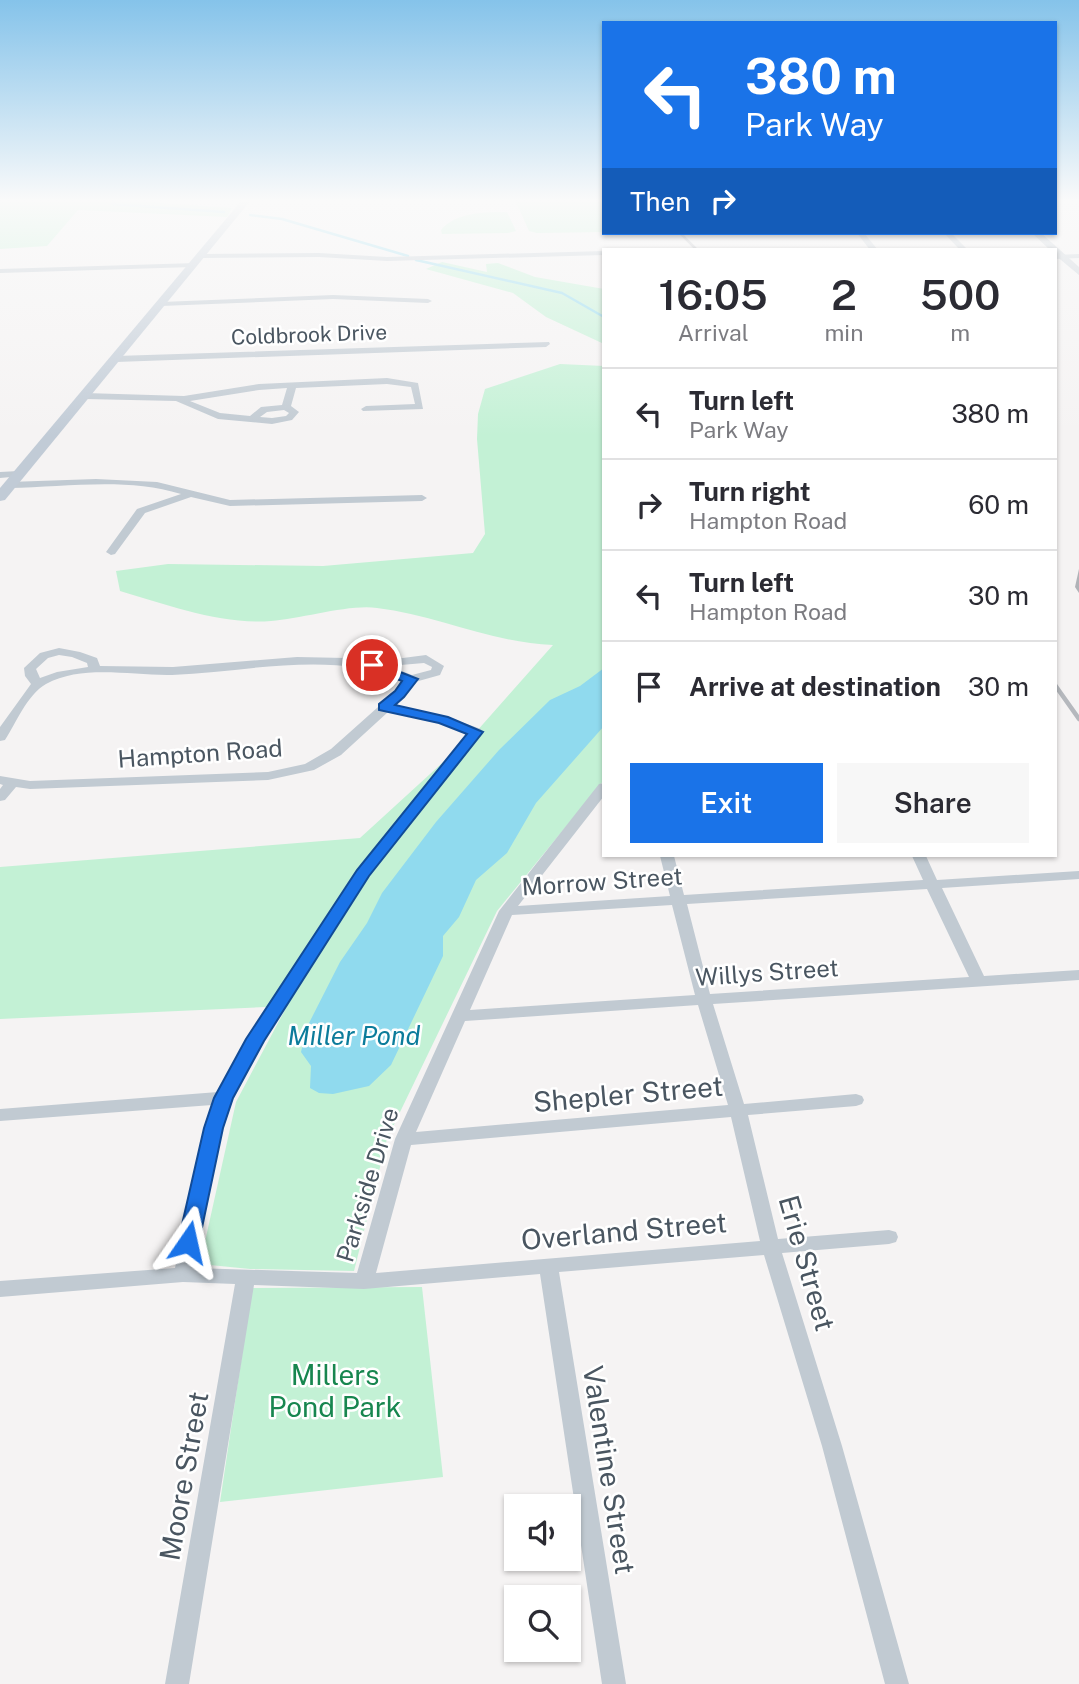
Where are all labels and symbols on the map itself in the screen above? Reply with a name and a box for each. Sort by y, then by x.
street label: Coldbrook Drive [230,319,388,350]
pin [342,635,402,695]
street label: Hampton Road [117,733,283,773]
street label: Morrow Street [521,861,683,901]
street label: Willys Street [694,953,839,991]
water label: Miller Pond [288,1020,420,1051]
street label: Shepler Street [532,1069,724,1118]
street label: Parkside Drive [330,1104,404,1265]
street label: Erie Street [772,1191,843,1334]
position arrow [151,1205,225,1279]
street label: Overland Street [520,1205,728,1256]
park label: Millers Pond Park [269,1358,401,1423]
street label: Valentine Street [577,1363,642,1577]
street label: Moore Street [152,1389,215,1563]

